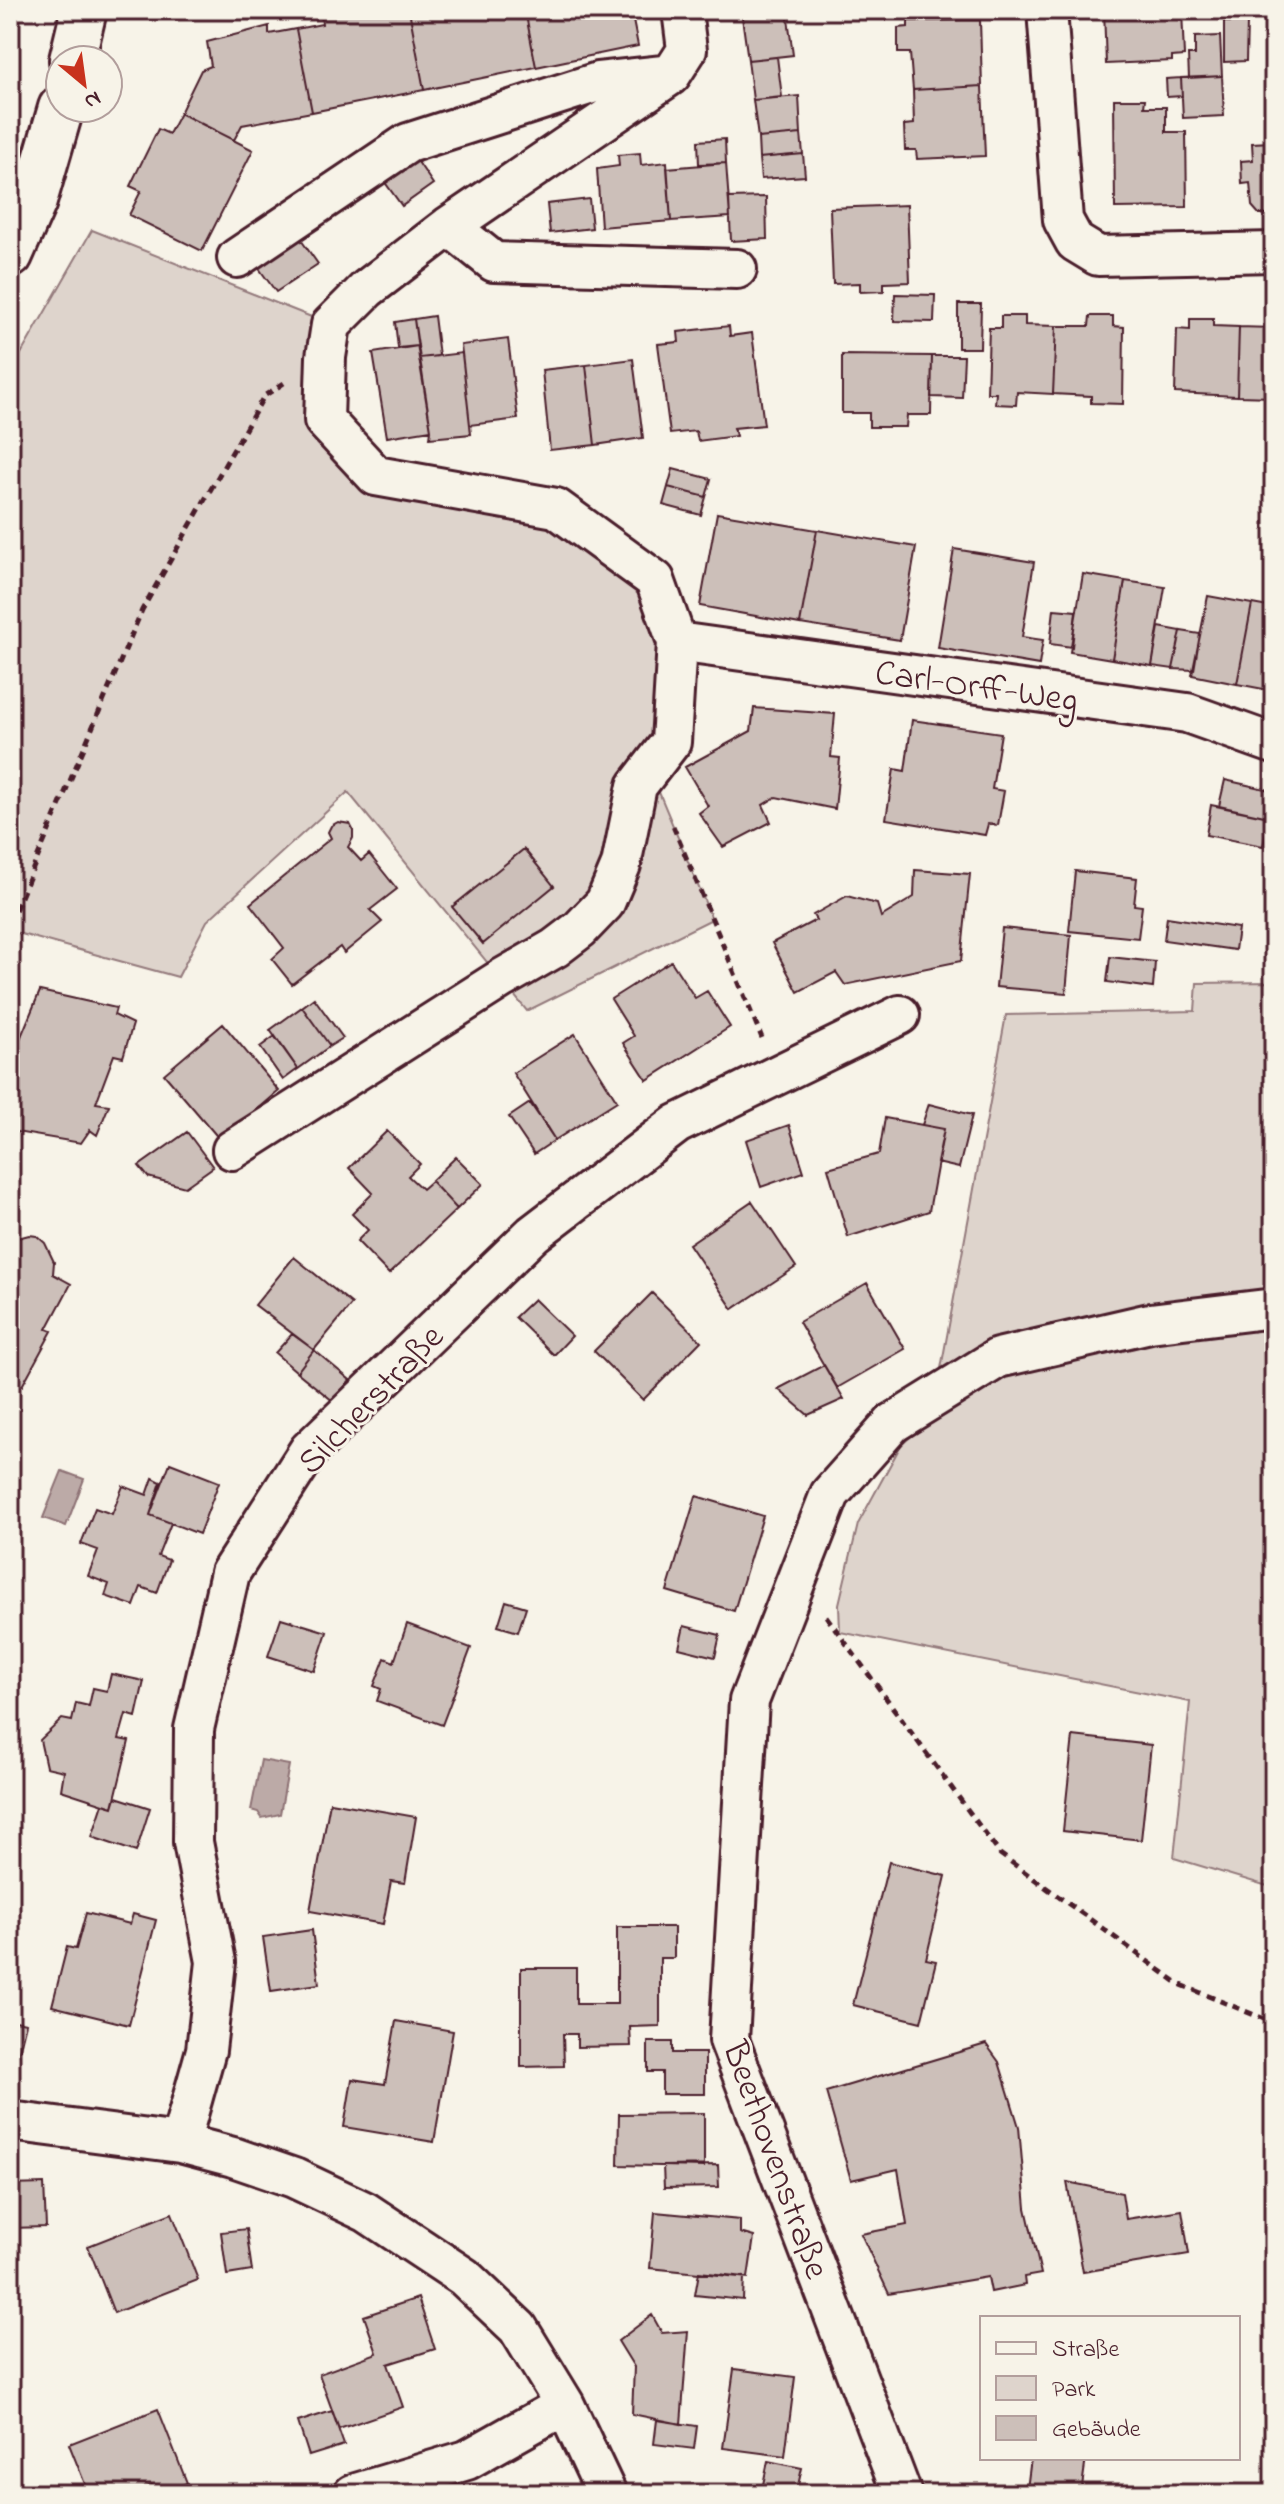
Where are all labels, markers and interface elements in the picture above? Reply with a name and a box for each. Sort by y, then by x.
north arrow [44,44,124,124]
text: N [78,81,106,116]
street label: Carl-Orff-Weg [872,648,1081,729]
street label: Silcherstraße [286,1313,459,1489]
street label: Beethovenstraße [706,2033,842,2288]
legend [980,2316,1240,2460]
text: Straße [1052,2333,1119,2368]
text: Park [1052,2373,1096,2408]
text: Gebäude [1052,2413,1141,2448]

